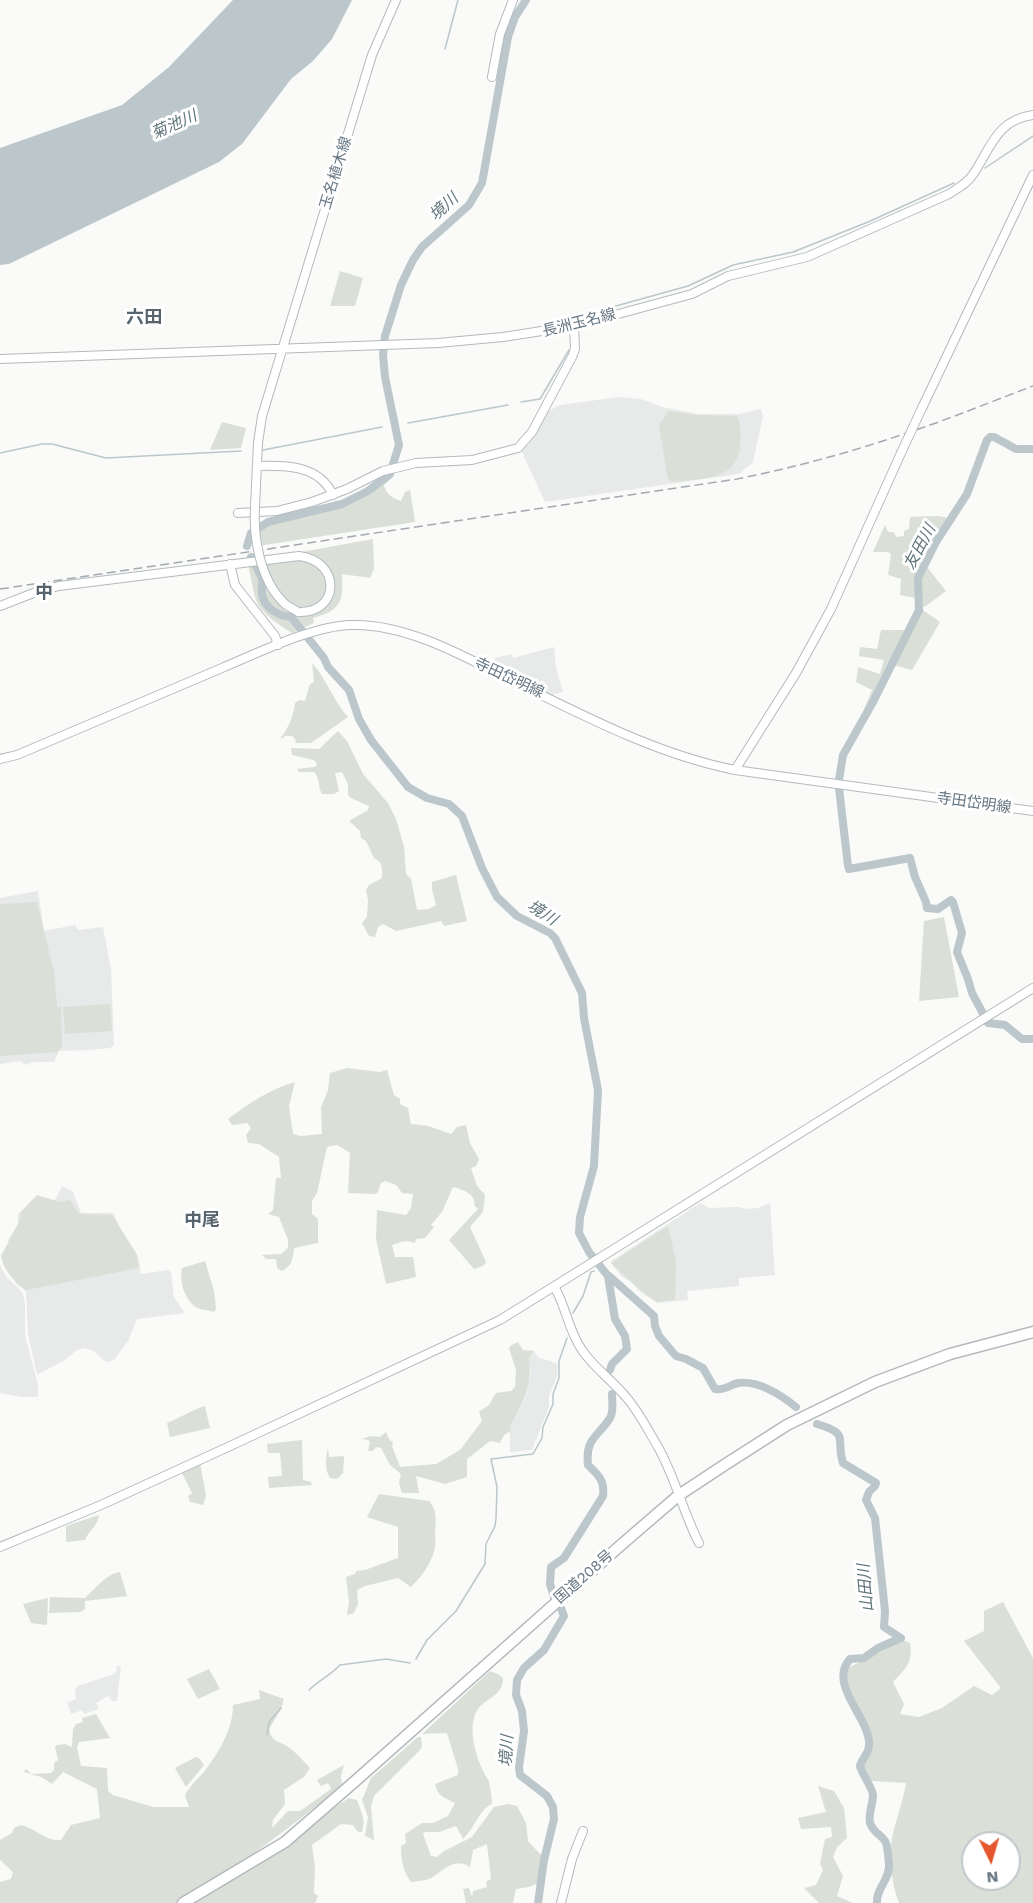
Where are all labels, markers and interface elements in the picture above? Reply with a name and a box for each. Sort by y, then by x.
water label: 菊池川 [148,106,200,144]
street label: 玉名植木線 [316,135,356,211]
water label: 境川 [426,189,462,225]
street label: 長洲玉名線 [540,305,618,341]
district label: 六田 [126,307,162,329]
water label: 友田川 [900,521,940,573]
district label: 中 [35,582,53,604]
street label: 寺田岱明線 [471,654,547,702]
street label: 寺田岱明線 [936,789,1012,817]
water label: 境川 [523,896,561,930]
district label: 中尾 [184,1210,220,1232]
street label: 国道208号 [551,1546,617,1608]
water label: 山田川 [854,1563,878,1613]
water label: 境川 [497,1735,517,1767]
north arrow [961,1831,1021,1891]
text: N [986,1867,999,1887]

